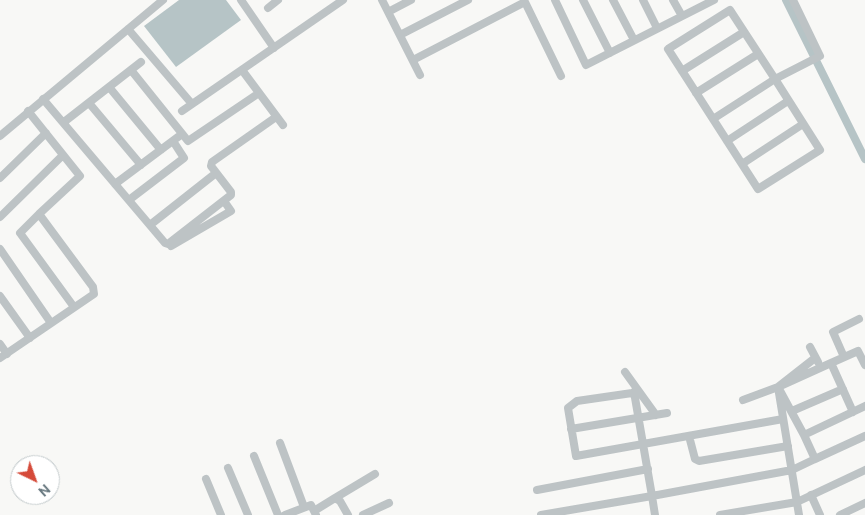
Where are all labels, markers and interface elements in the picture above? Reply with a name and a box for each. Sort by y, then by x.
north arrow [10,455,60,505]
text: N [35,481,54,500]

